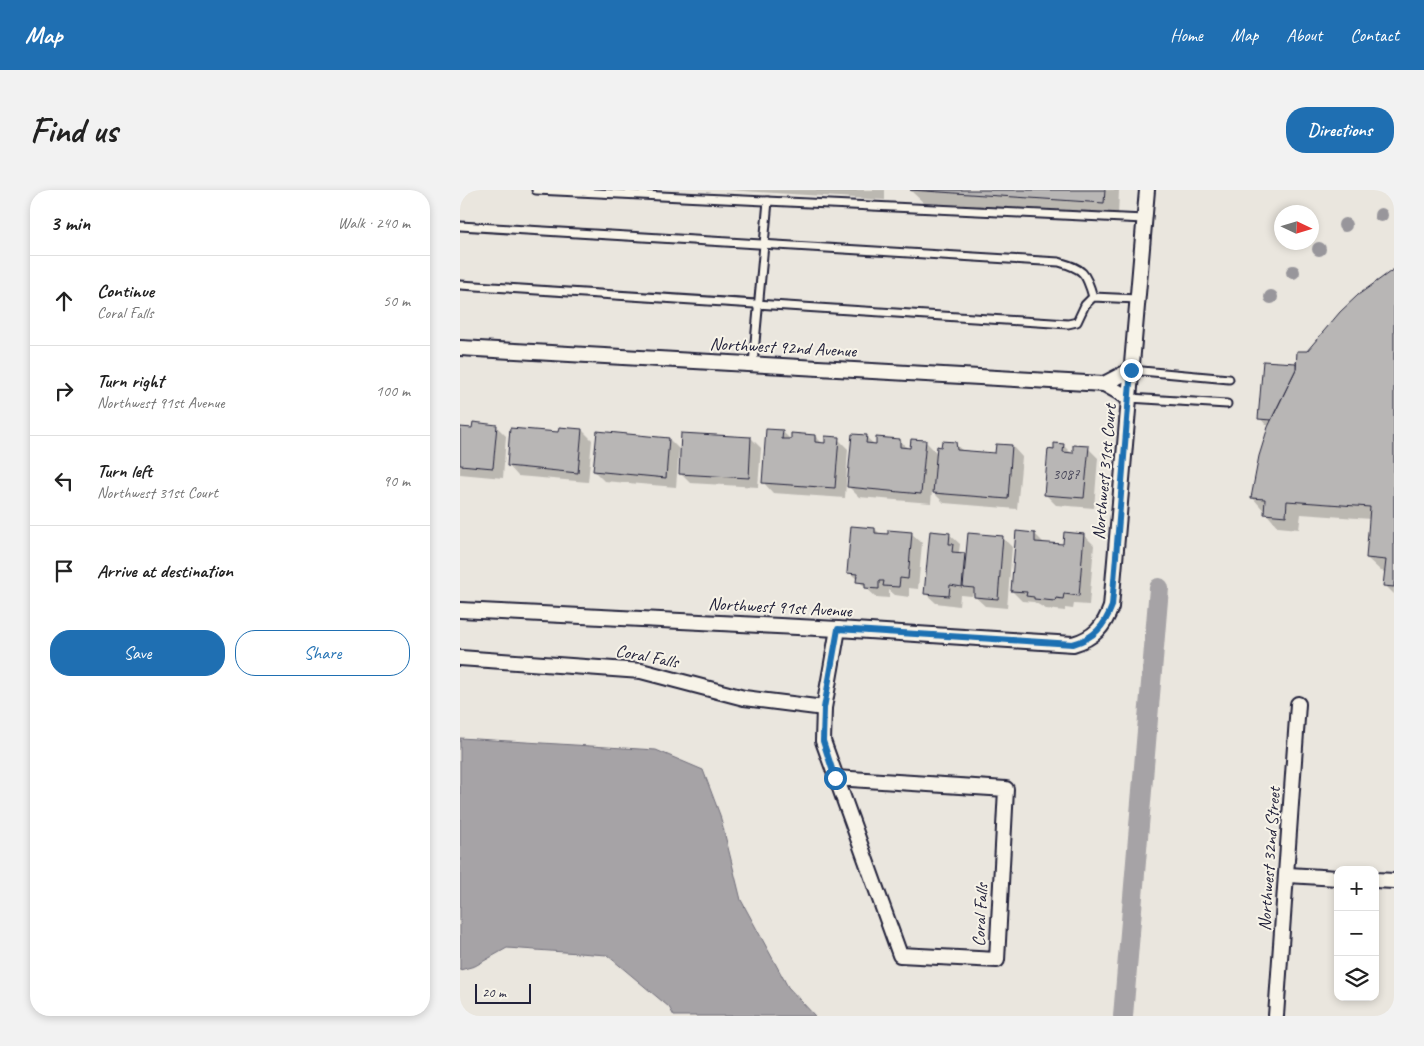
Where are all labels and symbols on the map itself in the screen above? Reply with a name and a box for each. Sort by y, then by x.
north arrow [1274,205,1319,250]
street label: Northwest 92nd Avenue [709,332,858,362]
route end [1120,359,1143,382]
street label: Northwest 31st Court [1087,401,1121,541]
house number: 3087 [1052,465,1081,484]
street label: Northwest 91st Avenue [708,592,853,622]
street label: Coral Falls [614,639,682,673]
route start [824,767,847,790]
street label: Northwest 32nd Street [1253,784,1285,932]
street label: Coral Falls [967,881,993,947]
scale bar [475,981,531,1004]

